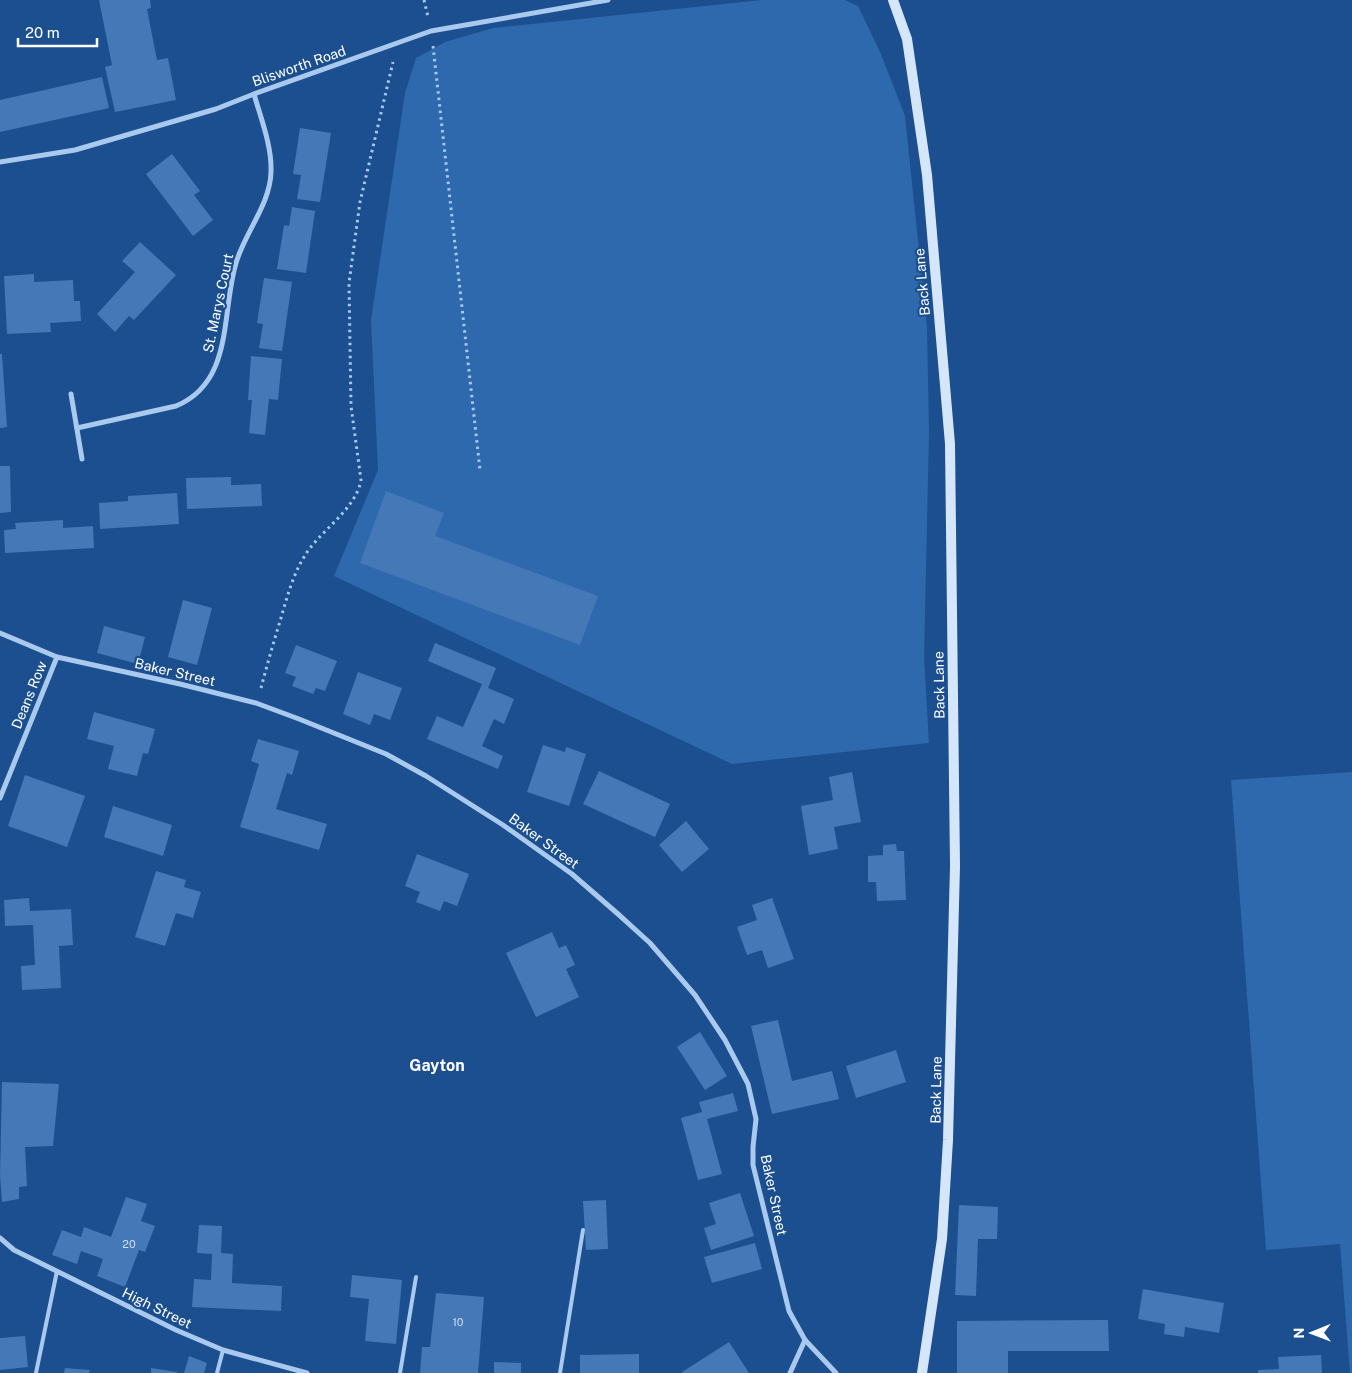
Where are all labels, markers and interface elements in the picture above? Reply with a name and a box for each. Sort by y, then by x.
scale bar [18,15,96,47]
text: 20 m [25,24,60,41]
street label: Blisworth Road [250,42,348,90]
street label: Back Lane [911,248,933,316]
street label: St. Marys Court [200,252,236,354]
street label: Back Lane [930,651,948,719]
street label: Baker Street [133,655,217,689]
street label: Deans Row [8,659,50,731]
street label: Baker Street [506,810,582,872]
district label: Gayton [409,1056,465,1075]
street label: Back Lane [927,1056,945,1124]
street label: Baker Street [758,1153,790,1237]
house number: 20 [122,1238,136,1250]
street label: High Street [120,1284,194,1332]
north arrow [1287,1308,1337,1358]
house number: 10 [452,1316,464,1328]
text: N [1291,1328,1307,1339]

